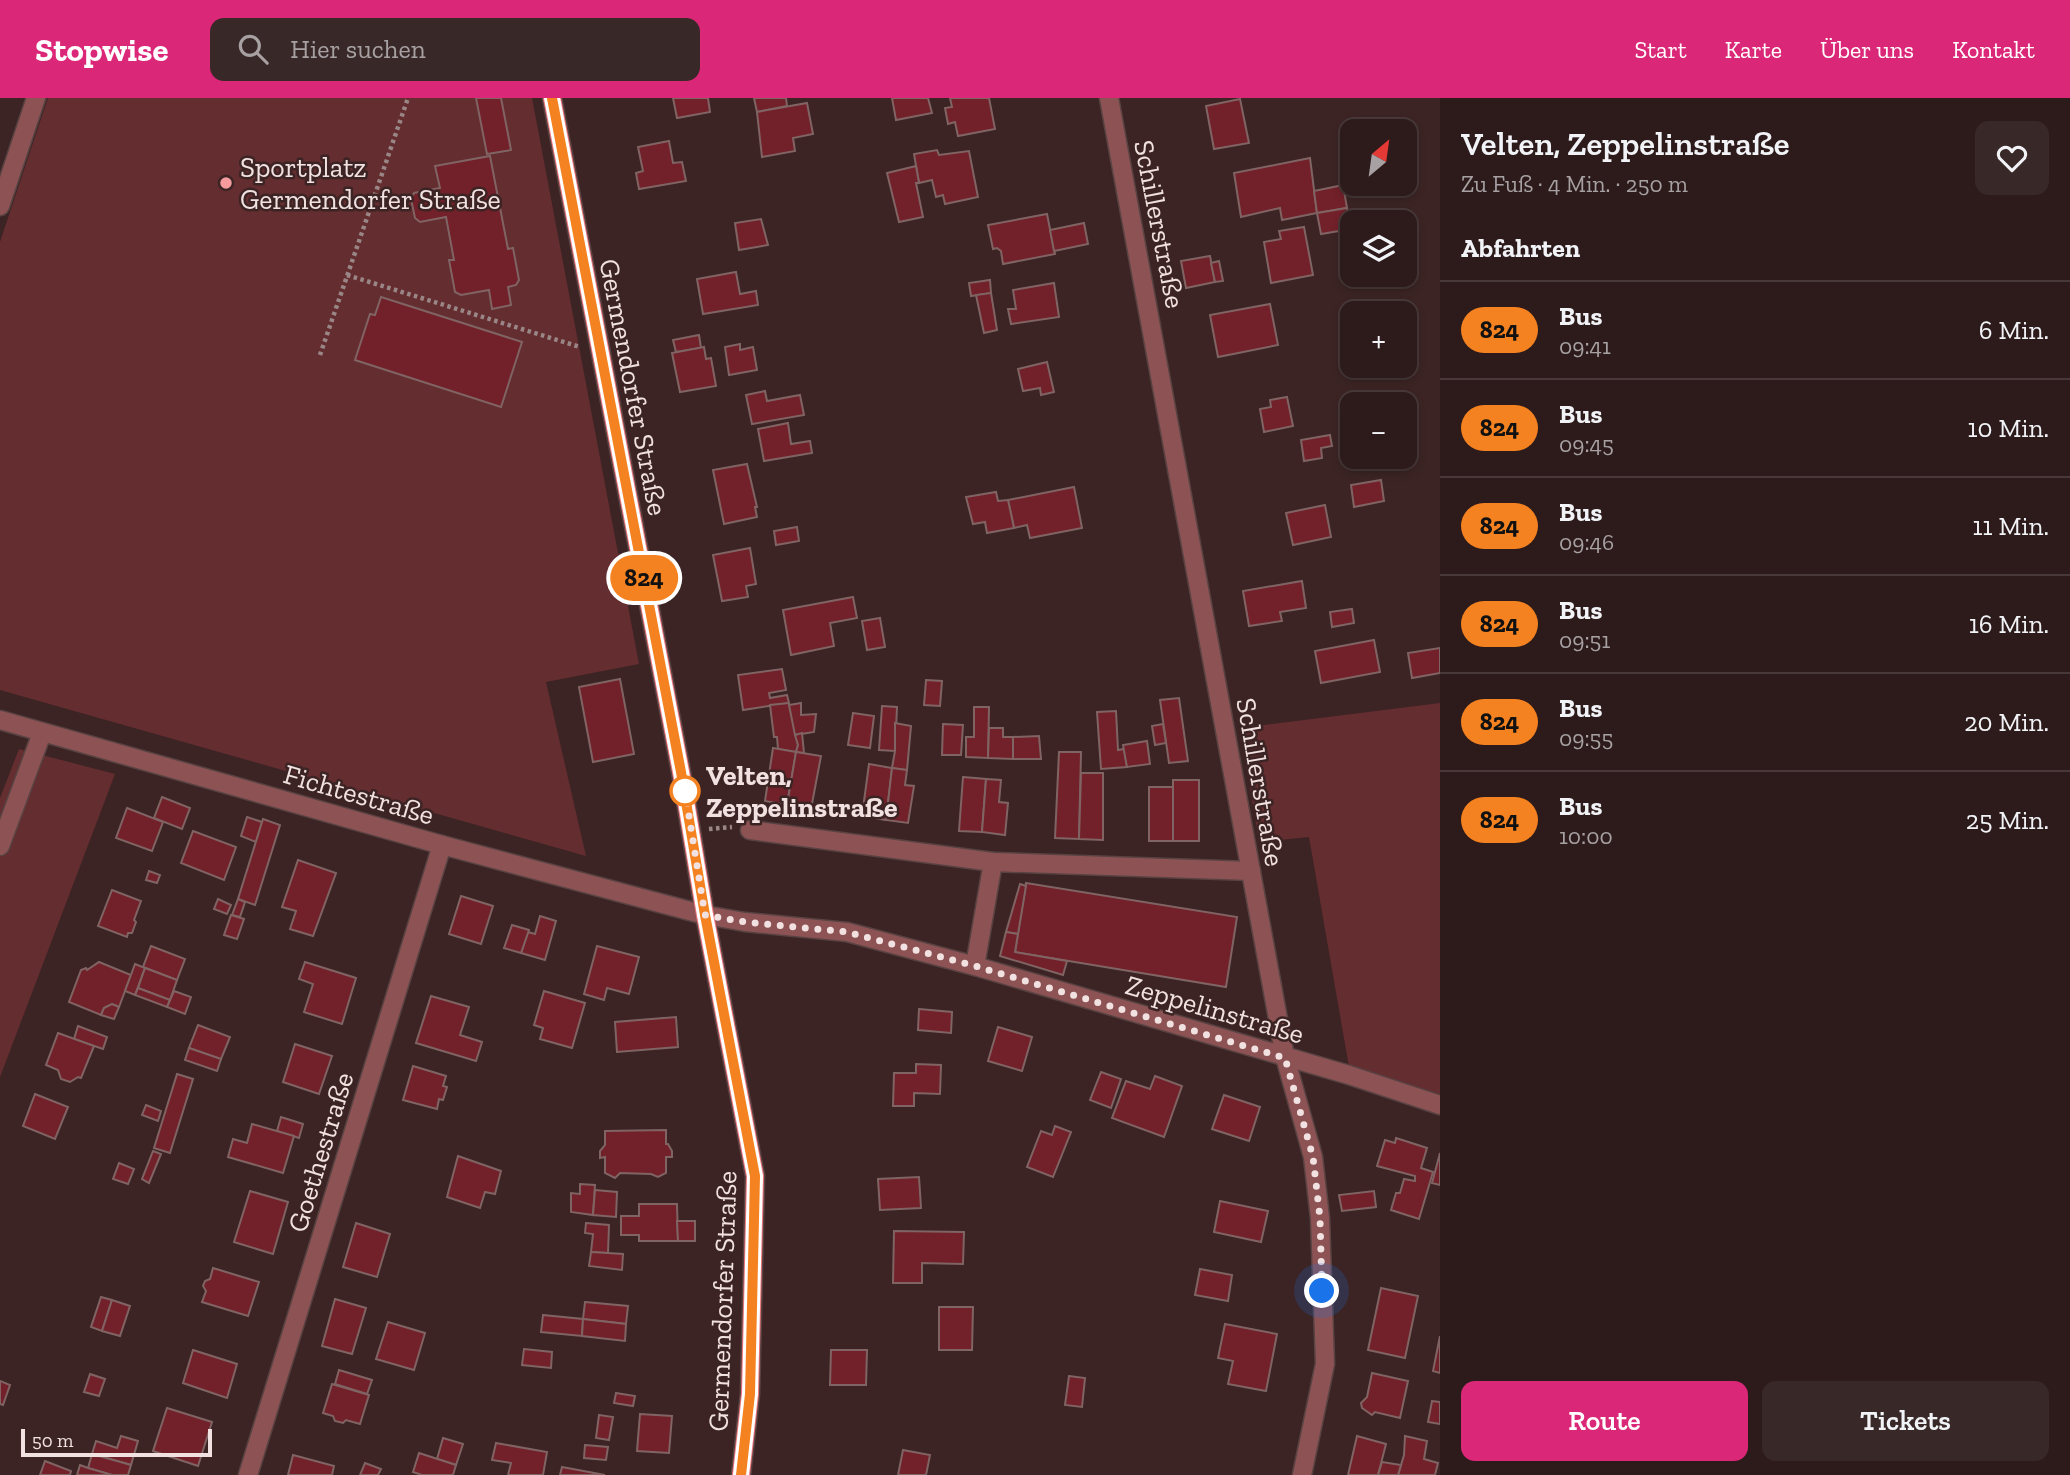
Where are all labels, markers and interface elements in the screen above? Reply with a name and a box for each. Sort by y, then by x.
search box [210,18,700,81]
text: Stopwise [35,30,168,69]
icon: search [234,30,272,68]
text: Hier suchen [290,33,426,65]
text: Start [1634,35,1687,64]
text: Karte [1725,35,1782,64]
text: Über uns [1820,35,1914,64]
text: Kontakt [1952,35,2035,64]
north arrow [1340,119,1418,196]
map controls [1340,119,1417,469]
button: heart [1975,121,2049,195]
text: Velten, Zeppelinstraße [1461,124,1790,163]
street label: Schillerstraße [1127,137,1192,311]
place label: Sportplatz Germendorfer Straße [240,151,501,216]
text: Zu Fuß · 4 Min. · 250 m [1461,170,1688,198]
marker: Sportplatz Germendorfer Straße [218,175,234,191]
button: layers [1340,210,1417,287]
text: Abfahrten [1461,232,1580,264]
street label: Germendorfer Straße [592,256,675,518]
text: Bus [1559,300,1602,332]
button: + [1340,301,1417,378]
text: 6 Min. [1979,314,2049,346]
text: 824 [1480,315,1519,344]
text: 09:41 [1559,332,1611,360]
button: − [1340,392,1417,469]
text: Bus [1559,398,1602,430]
text: 10 Min. [1968,412,2049,444]
text: 824 [1480,413,1519,442]
text: 09:45 [1559,430,1614,458]
text: Bus [1559,496,1602,528]
text: 11 Min. [1972,510,2049,542]
text: 824 [1480,511,1519,540]
text: 09:46 [1559,528,1614,556]
line badge: 824 [604,555,684,601]
text: 824 [624,563,664,592]
text: Bus [1559,594,1602,626]
text: 16 Min. [1969,608,2049,640]
text: 824 [1480,609,1519,638]
text: 09:51 [1559,626,1610,654]
text: Bus [1559,692,1602,724]
street label: Schillerstraße [1229,695,1292,869]
text: 20 Min. [1964,706,2049,738]
text: 824 [1480,707,1519,736]
text: 09:55 [1559,724,1613,752]
street label: Fichtestraße [280,757,438,832]
place label: Velten, Zeppelinstraße [706,759,898,824]
marker: Velten, Zeppelinstraße [670,776,700,806]
text: Bus [1559,790,1602,822]
text: 25 Min. [1966,804,2049,836]
text: 824 [1480,805,1519,834]
text: 10:00 [1559,822,1613,850]
street label: Zeppelinstraße [1122,968,1308,1051]
street label: Goethestraße [281,1068,360,1236]
street label: Germendorfer Straße [701,1170,744,1432]
your location [1304,1273,1339,1308]
button: Route [1461,1381,1748,1461]
button: Tickets [1762,1381,2049,1461]
scale bar [21,1426,212,1458]
text: 50 m [32,1429,73,1452]

